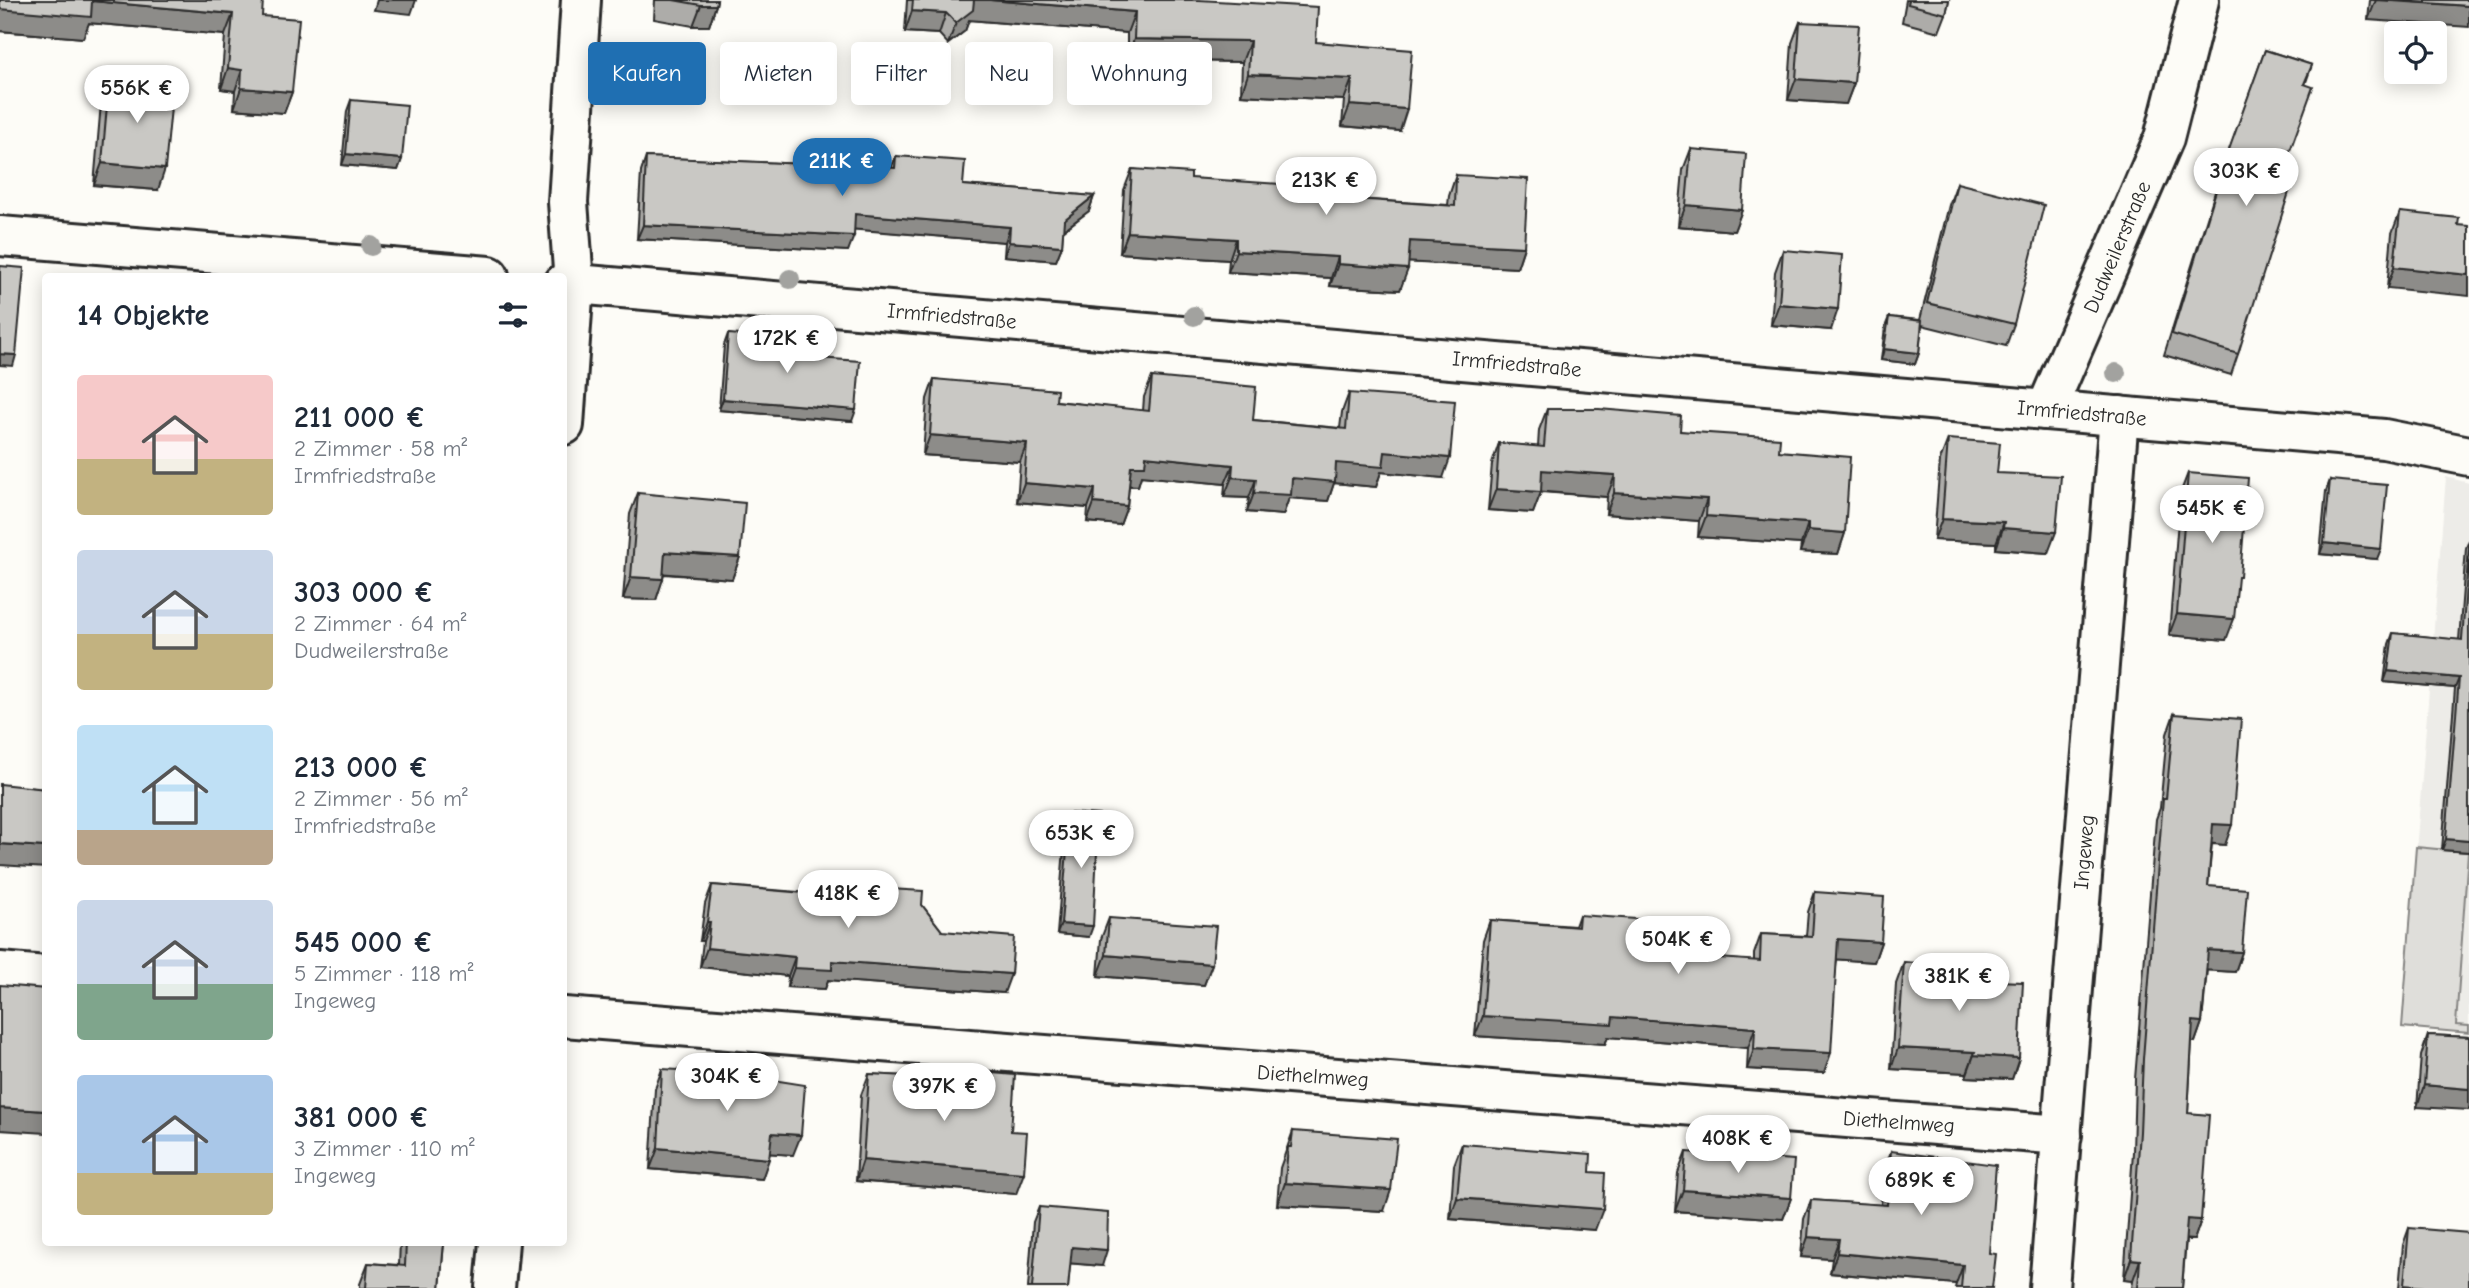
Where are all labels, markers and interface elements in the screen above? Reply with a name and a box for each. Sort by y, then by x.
map controls [2384,21,2447,84]
button: locate [2384,21,2447,84]
chip: Kaufen [588,42,706,105]
chip: Mieten [720,42,837,105]
chip: Filter [851,42,951,105]
chip: Neu [965,42,1053,105]
chip: Wohnung [1067,42,1212,105]
pin: 556K € [80,66,194,125]
text: 556K € [100,74,174,101]
pin: 211K € [785,138,899,198]
text: 211K € [809,147,875,174]
pin: 303K € [2189,148,2303,208]
text: 303K € [2210,157,2282,184]
pin: 213K € [1269,158,1383,217]
text: 213K € [1292,166,1360,193]
street label: Dudweilerstraße [2078,177,2156,317]
icon: filters [494,296,532,334]
text: 14 Objekte [77,298,209,333]
street label: Irmfriedstraße [886,298,1018,334]
pin: 172K € [730,316,844,375]
text: 172K € [753,324,821,351]
street label: Irmfriedstraße [1451,346,1583,382]
street label: Irmfriedstraße [2016,395,2148,431]
text: 211 000 € [294,400,426,435]
icon: home [133,403,217,487]
text: 2 Zimmer · 58 m² [294,435,467,462]
text: Irmfriedstraße [294,462,436,489]
pin: 545K € [2155,486,2269,545]
text: 545K € [2176,494,2248,521]
text: 303 000 € [294,575,434,610]
icon: home [133,578,217,662]
text: 2 Zimmer · 64 m² [294,610,466,637]
text: Dudweilerstraße [294,637,449,664]
text: 213 000 € [294,750,429,785]
icon: home [133,753,217,837]
text: 2 Zimmer · 56 m² [294,785,468,812]
pin: 653K € [1024,810,1138,870]
text: Irmfriedstraße [294,812,436,839]
street label: Ingeweg [2069,813,2099,891]
text: 653K € [1045,819,1117,846]
pin: 418K € [791,870,905,930]
text: 418K € [814,879,882,906]
pin: 504K € [1621,916,1735,976]
text: 545 000 € [294,925,433,960]
text: 504K € [1641,925,1715,952]
icon: home [133,928,217,1012]
pin: 381K € [1902,954,2016,1013]
text: 5 Zimmer · 118 m² [294,960,473,987]
text: 381K € [1924,962,1994,989]
text: Ingeweg [294,987,377,1014]
pin: 304K € [670,1054,784,1113]
street label: Diethelmweg [1256,1060,1370,1092]
text: 304K € [691,1062,763,1089]
pin: 397K € [887,1064,1001,1123]
text: 397K € [909,1072,979,1099]
text: 381 000 € [294,1100,429,1135]
icon: home [133,1103,217,1187]
street label: Diethelmweg [1842,1106,1956,1138]
pin: 408K € [1681,1116,1795,1175]
text: 408K € [1702,1124,1774,1151]
text: 3 Zimmer · 110 m² [294,1135,475,1162]
pin: 689K € [1864,1158,1978,1217]
text: Ingeweg [294,1162,377,1189]
text: 689K € [1885,1166,1957,1193]

